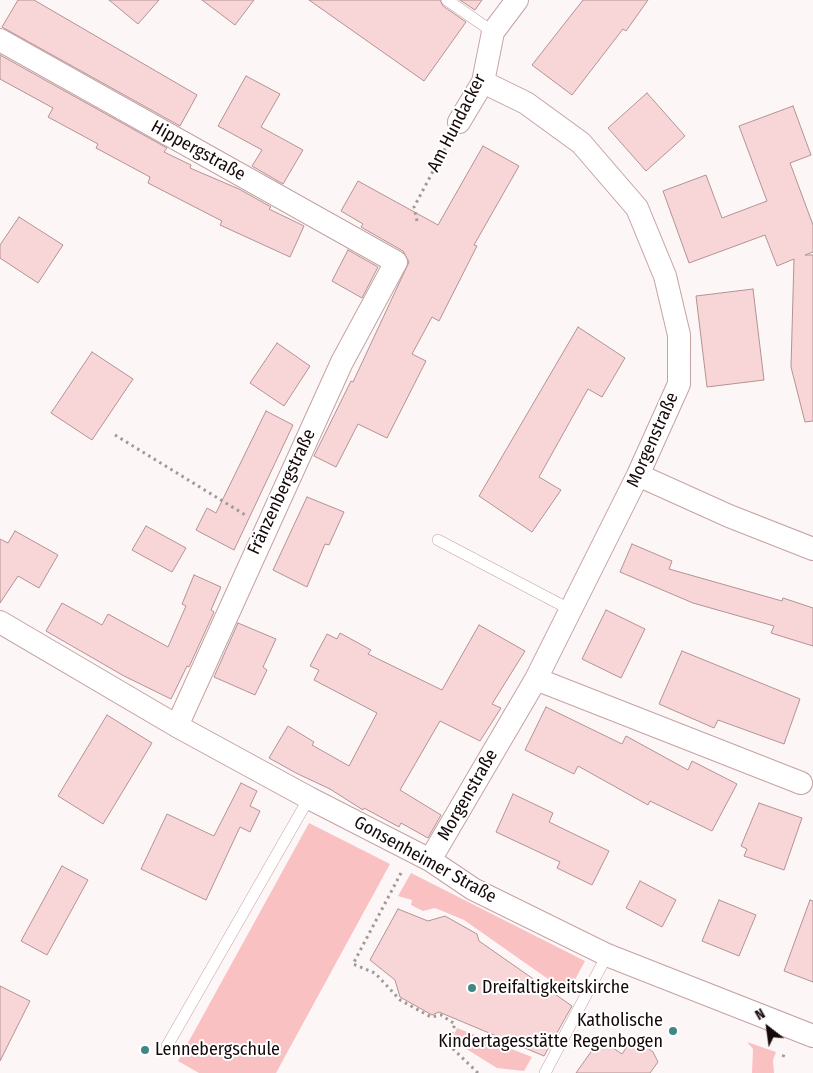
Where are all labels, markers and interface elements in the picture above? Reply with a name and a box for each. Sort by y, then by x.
street label: Am Hundacker [423,70,491,176]
street label: Hippergstraße [147,116,249,186]
street label: Morgenstraße [622,389,684,491]
street label: Fränzenbergstraße [243,426,321,558]
street label: Morgenstraße [433,746,503,844]
street label: Gonsenheimer Straße [350,812,500,908]
place label: Dreifaltigkeitskirche [482,977,629,999]
marker: Dreifaltigkeitskirche [466,982,478,994]
north arrow [743,1003,793,1053]
text: N [752,1005,768,1024]
place label: Katholische Kindertagesstätte Regenbogen [438,1010,663,1052]
marker: Katholische Kindertagesstätte Regenbogen [667,1025,679,1037]
place label: Lennebergschule [155,1039,280,1061]
marker: Lennebergschule [139,1044,151,1056]

